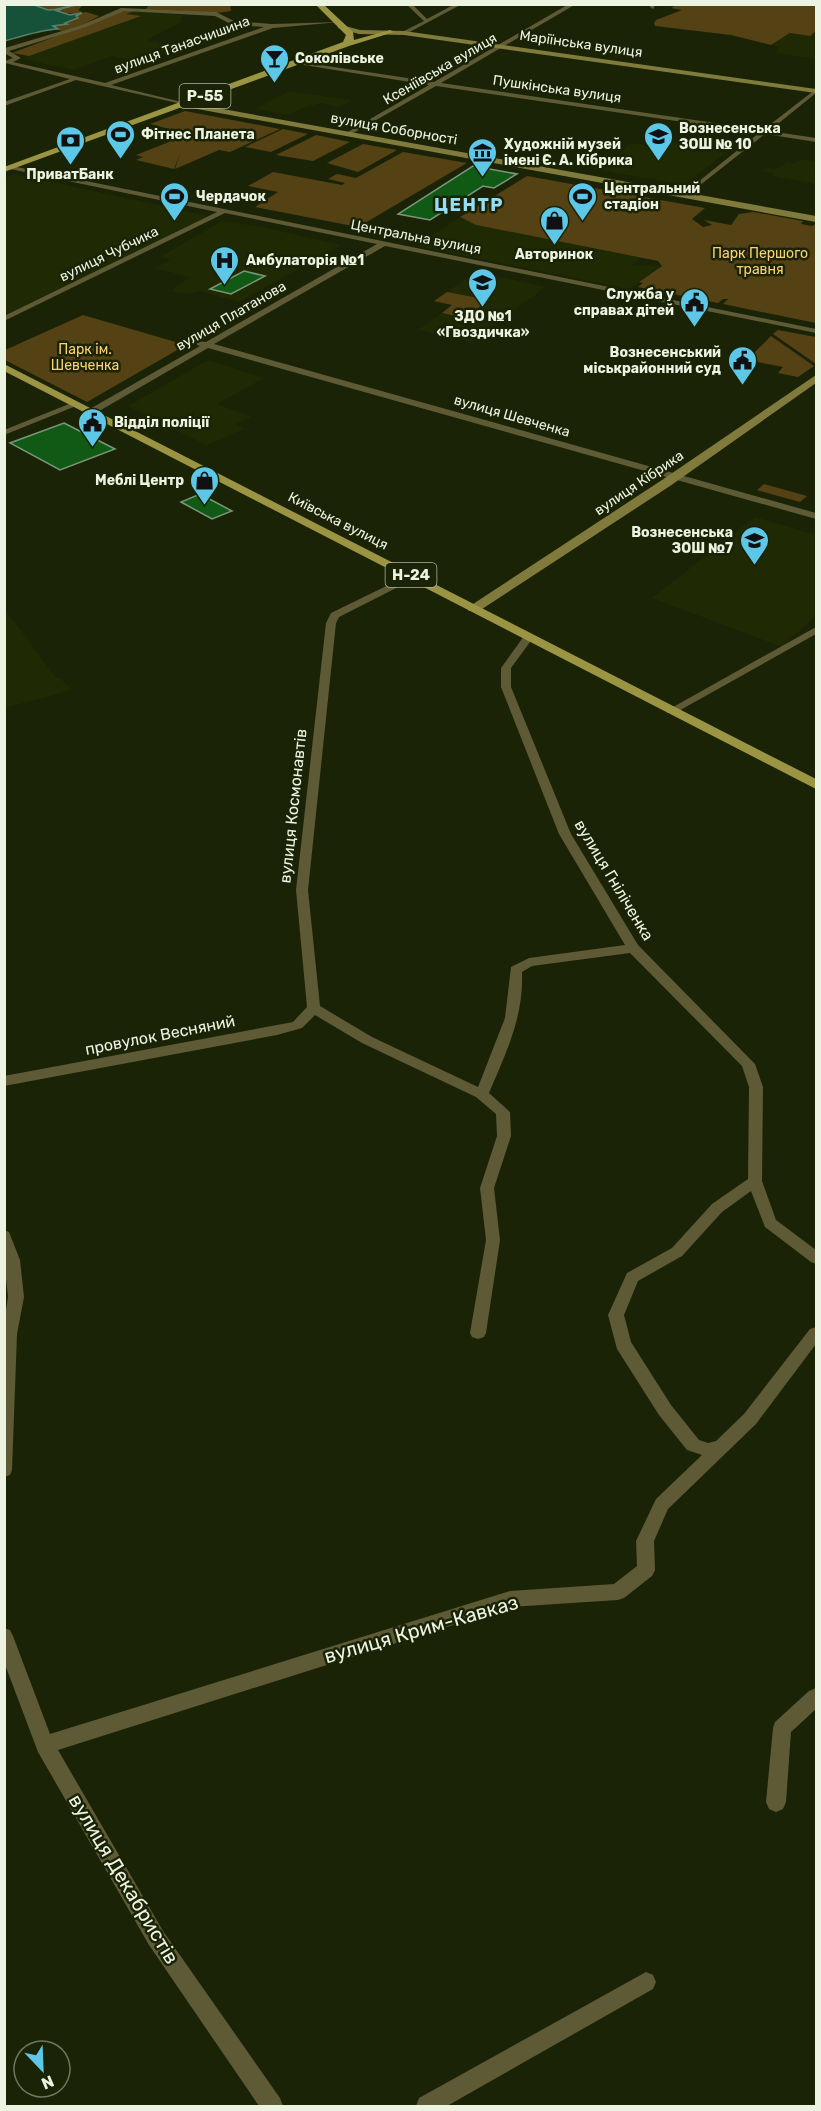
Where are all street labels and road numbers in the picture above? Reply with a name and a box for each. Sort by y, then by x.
street label: вулиця Танасчишина [112,13,252,77]
street label: Маріїнська вулиця [518,27,644,61]
street label: Ксеніївська вулиця [380,29,500,109]
street label: Пушкінська вулиця [492,72,622,106]
road number: Р-55 [180,84,230,108]
street label: вулиця Соборності [329,110,459,148]
street label: Центральна вулиця [349,216,483,258]
street label: вулиця Чубчика [57,223,161,285]
street label: вулиця Платанова [173,278,289,354]
street label: вулиця Шевченка [452,391,572,441]
street label: вулиця Кібрика [591,447,687,519]
street label: Київська вулиця [285,488,391,554]
road number: Н-24 [386,563,436,587]
street label: вулиця Космонавтів [275,728,311,884]
street label: вулиця Гніліченка [570,816,658,944]
street label: провулок Весняний [83,1011,237,1059]
street label: вулиця Крим-Кавказ [321,1590,521,1668]
street label: вулиця Декабристів [64,1790,184,1968]

